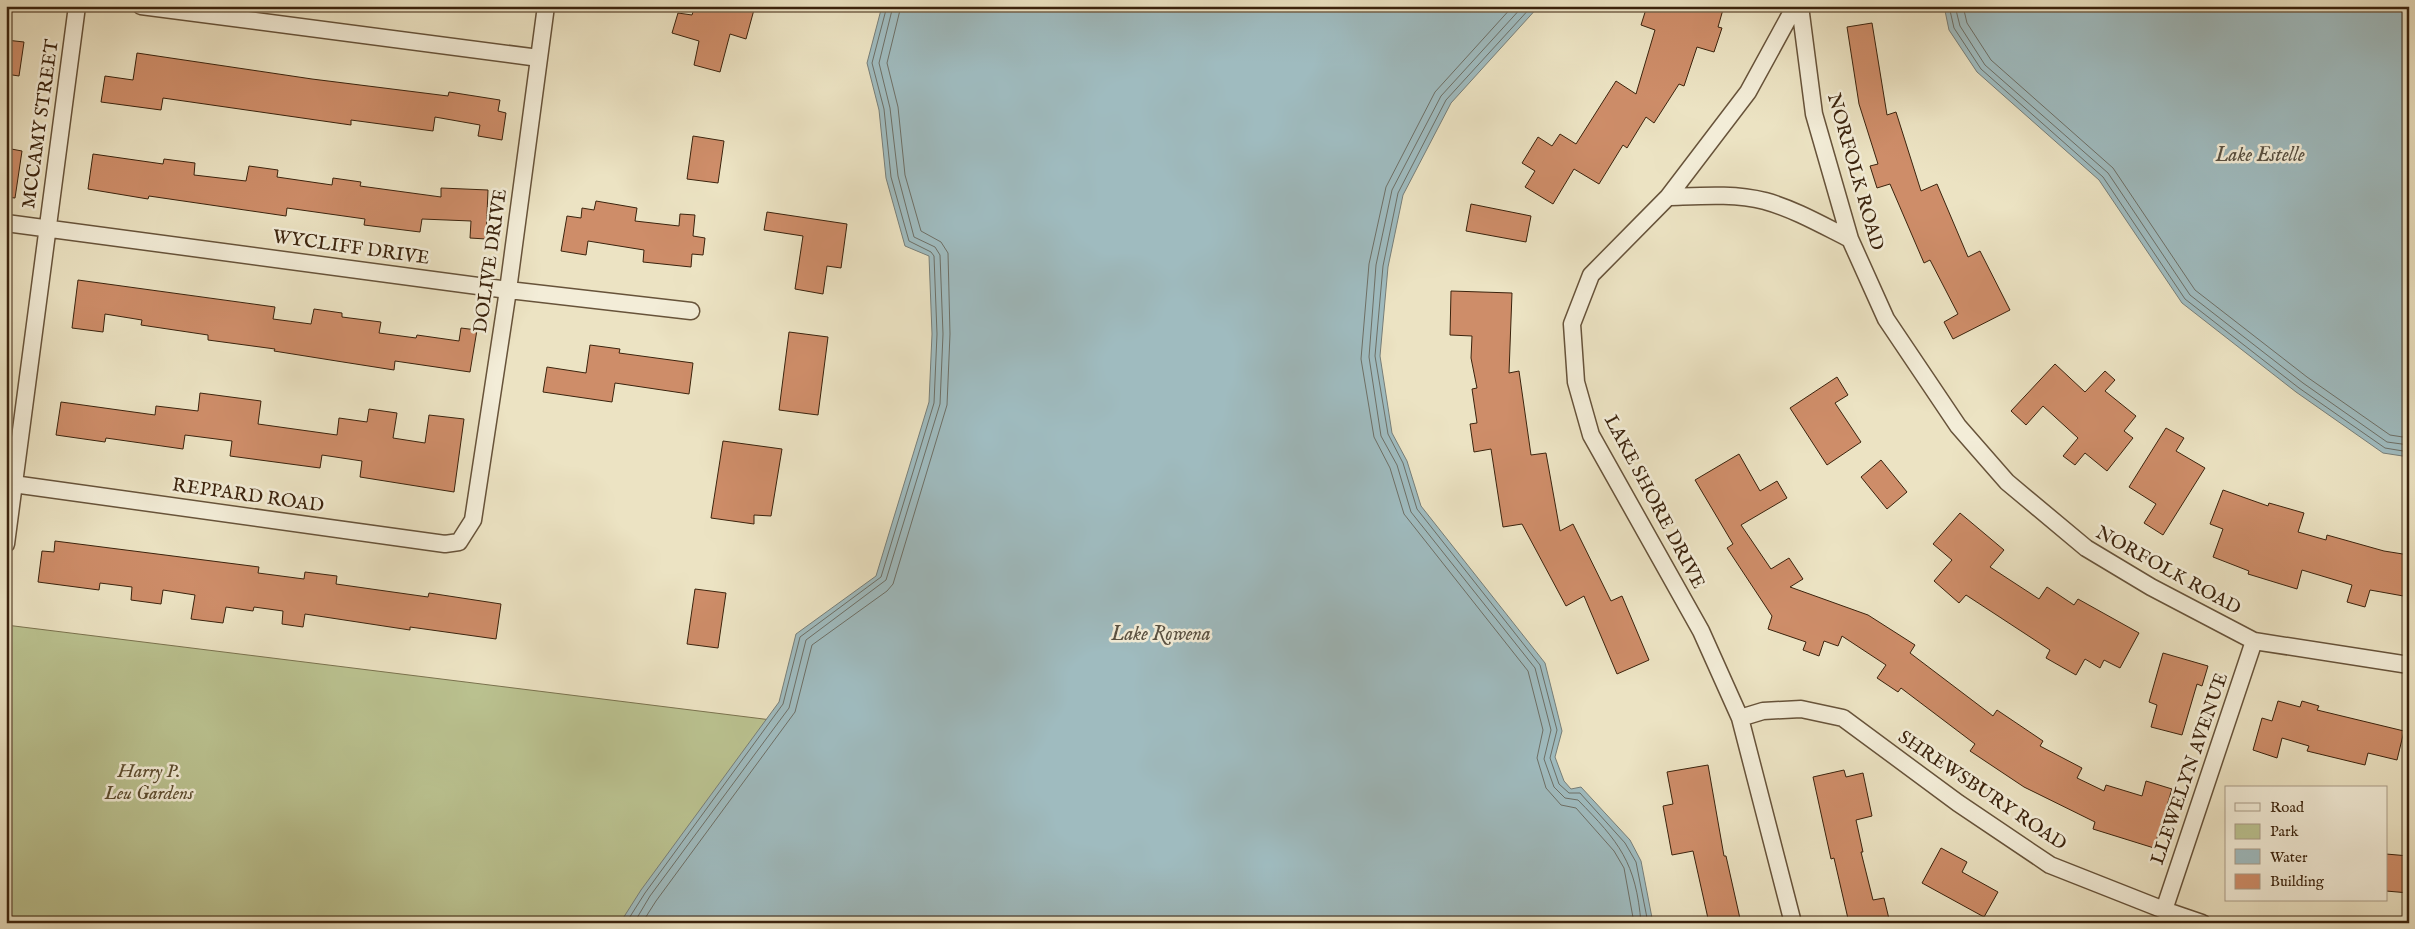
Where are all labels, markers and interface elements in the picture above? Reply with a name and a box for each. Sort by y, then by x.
street label: MCCAMY STREET [17,38,65,210]
street label: NORFOLK ROAD [1821,91,1889,253]
water label: Lake Estelle [2214,143,2305,168]
street label: DOLIVE DRIVE [469,187,513,335]
street label: WYCLIFF DRIVE [271,225,431,271]
street label: LAKE SHORE DRIVE [1598,411,1710,593]
street label: REPPARD ROAD [171,473,325,519]
street label: NORFOLK ROAD [2091,521,2245,621]
water label: Lake Rowena [1110,622,1211,647]
street label: LLEWELYN AVENUE [2146,670,2234,868]
street label: SHREWSBURY ROAD [1893,726,2071,856]
park label: Harry P. Leu Gardens [104,760,194,806]
legend [2225,786,2388,902]
text: Road [2270,798,2305,817]
text: Park [2270,822,2300,841]
text: Water [2270,848,2308,867]
text: Building [2270,872,2325,891]

